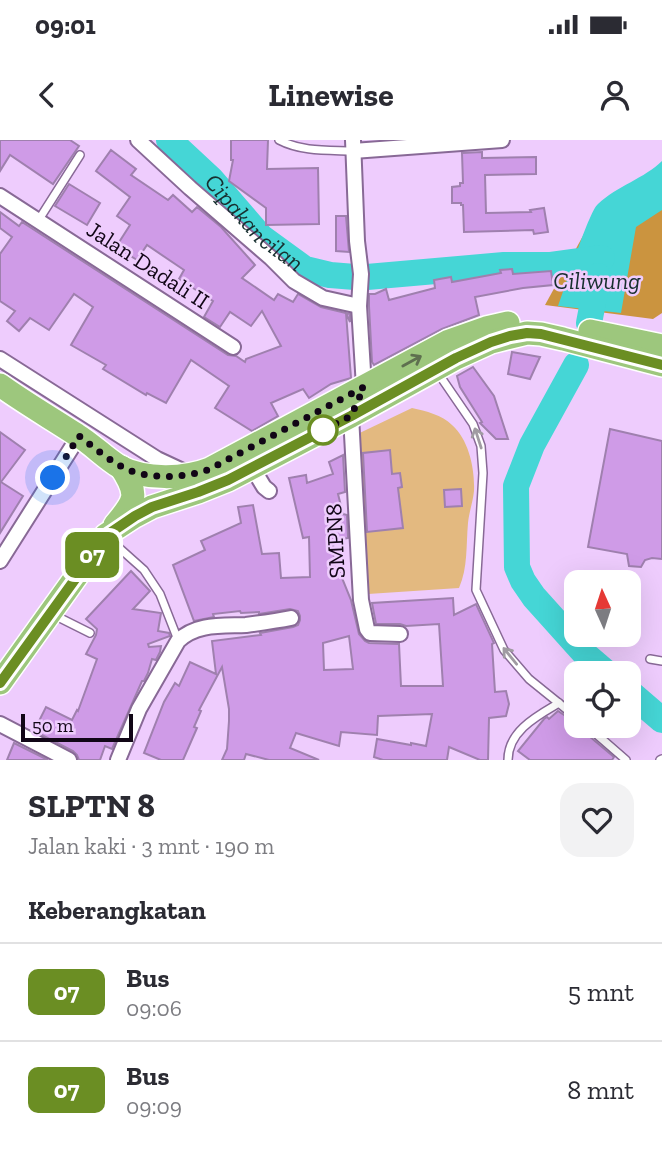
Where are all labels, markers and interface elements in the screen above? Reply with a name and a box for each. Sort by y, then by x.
text: 09:01 [35,9,96,41]
icon: back [28,76,66,114]
text: Linewise [268,76,394,114]
icon: person [596,76,634,114]
water label: Cipakancilan [199,167,310,277]
street label: Jalan Dadali II [82,215,214,315]
water label: Ciliwung [553,266,641,295]
one-way arrow [401,354,422,367]
unlabelled marker [308,415,338,445]
one-way arrow [470,427,483,449]
your location [35,460,70,495]
street label: SMPN8 [319,503,351,579]
line badge: 07 [60,532,124,578]
text: 07 [79,540,105,569]
north arrow [564,570,640,648]
map controls [564,570,641,738]
one-way arrow [503,647,518,665]
button: locate [564,661,641,738]
scale bar [21,711,133,743]
text: 50 m [32,714,73,737]
button: heart [560,783,634,857]
text: SLPTN 8 [28,786,155,825]
text: Jalan kaki · 3 mnt · 190 m [28,832,274,860]
text: Keberangkatan [28,894,206,926]
text: Bus [126,962,169,994]
text: 5 mnt [568,976,634,1008]
text: 07 [54,977,79,1006]
text: 09:06 [126,994,182,1022]
text: Bus [126,1060,169,1092]
text: 8 mnt [567,1074,634,1106]
text: 07 [54,1075,79,1104]
text: 09:09 [126,1092,182,1120]

